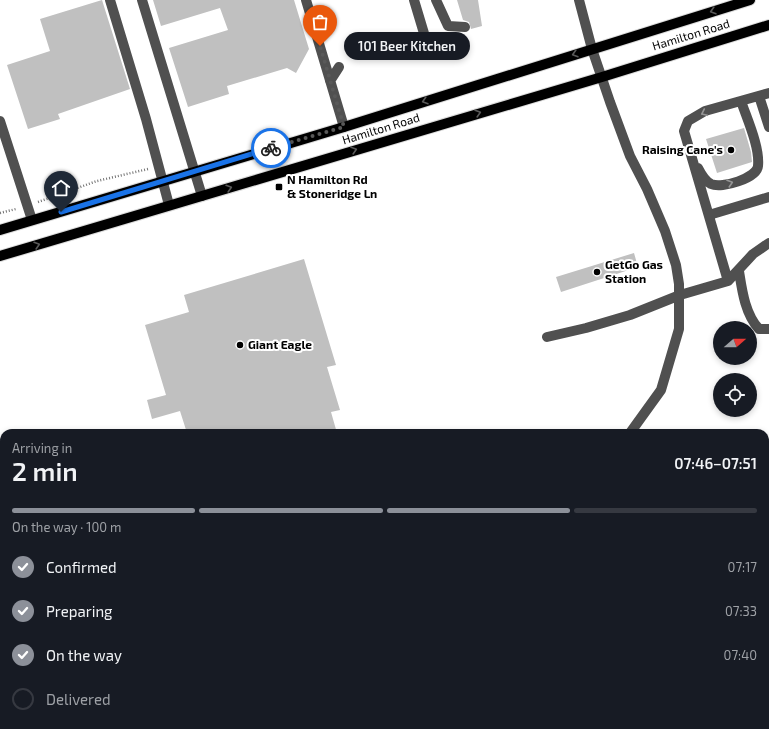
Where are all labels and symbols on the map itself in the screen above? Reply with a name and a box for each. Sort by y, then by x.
pin [303,5,337,46]
one-way arrow [710,7,717,15]
street label: Hamilton Road [650,16,731,52]
callout: 101 Beer Kitchen [344,32,470,60]
one-way arrow [572,49,579,58]
one-way arrow [421,96,428,105]
one-way arrow [701,108,708,116]
one-way arrow [475,109,482,118]
street label: Hamilton Road [340,110,421,146]
courier [251,128,291,168]
place label: Raising Cane's [642,142,723,156]
marker: Raising Cane's [726,145,736,155]
one-way arrow [350,146,357,155]
pin [44,171,78,212]
place label: N Hamilton Rd & Stoneridge Ln [287,172,377,200]
one-way arrow [726,179,733,188]
marker: N Hamilton Rd & Stoneridge Ln [274,182,284,192]
one-way arrow [225,184,232,193]
one-way arrow [34,241,41,250]
place label: GetGo Gas Station [605,257,663,285]
marker: GetGo Gas Station [592,267,602,277]
north arrow [713,321,757,365]
place label: Giant Eagle [248,337,312,351]
marker: Giant Eagle [235,340,245,350]

